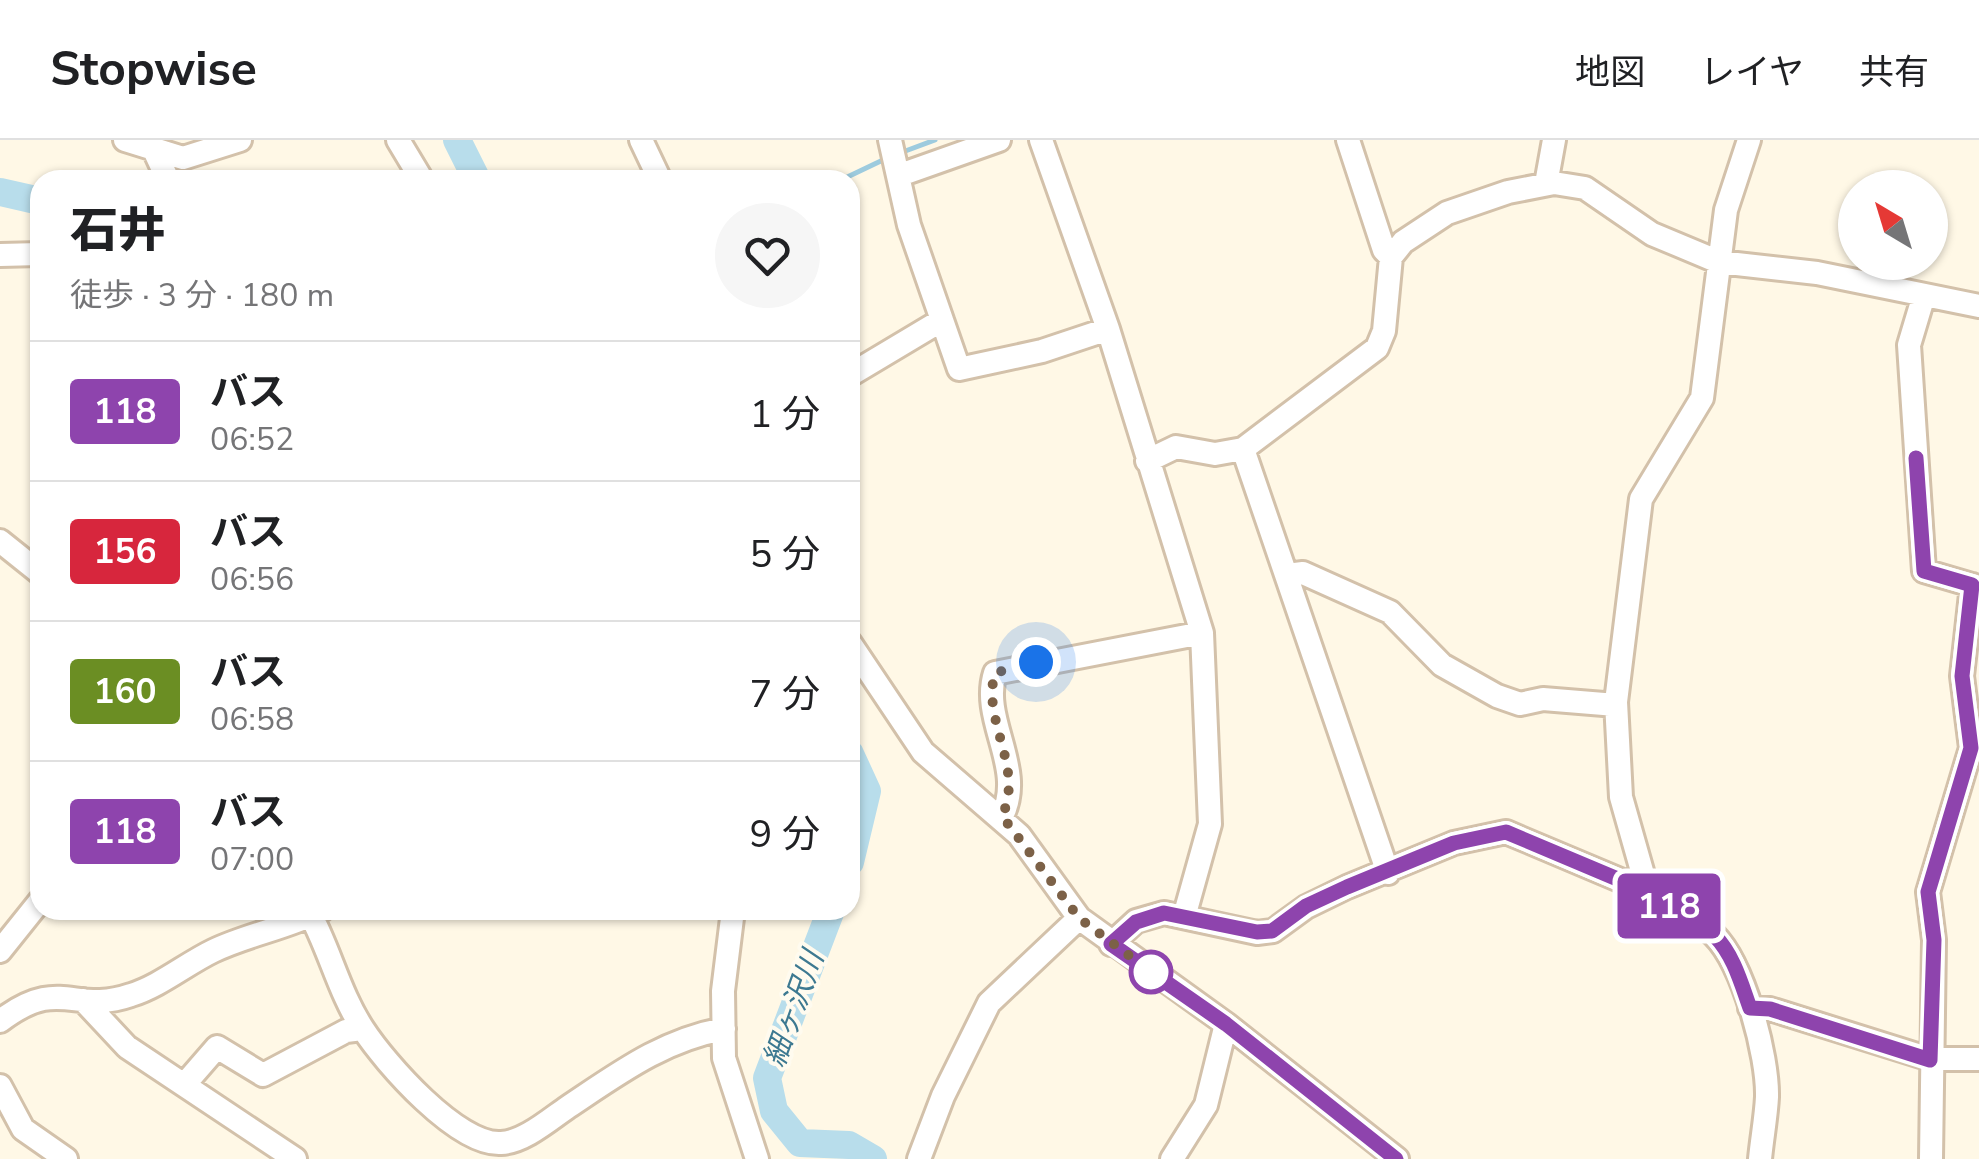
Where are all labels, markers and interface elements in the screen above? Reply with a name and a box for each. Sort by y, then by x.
text: Stopwise [50,36,257,102]
text: 地図 [1575,49,1645,96]
text: レイヤ [1700,49,1804,96]
text: 共有 [1859,49,1929,96]
north arrow [1838,170,1948,280]
map controls [1838,170,1948,280]
text: 石井 [70,198,166,264]
button: heart [715,203,820,308]
text: 徒歩 · 3 分 · 180 m [70,274,334,317]
text: バス [210,367,286,418]
text: 118 [93,388,157,435]
text: 1 分 [749,389,820,440]
text: 06:52 [210,418,294,461]
text: バス [210,507,286,558]
text: 156 [93,528,157,575]
text: 5 分 [749,529,820,580]
text: 06:56 [210,558,294,601]
your location [1011,637,1061,687]
text: バス [210,647,286,698]
text: 160 [93,668,157,715]
text: 7 分 [749,669,820,720]
text: 06:58 [210,698,294,741]
text: バス [210,787,286,838]
text: 118 [93,808,157,855]
text: 9 分 [749,809,820,860]
text: 07:00 [210,838,294,881]
line badge: 118 [1612,874,1726,938]
text: 118 [1637,883,1701,930]
water label: 細ヶ沢川 [754,943,835,1072]
unlabelled marker [1130,951,1172,993]

